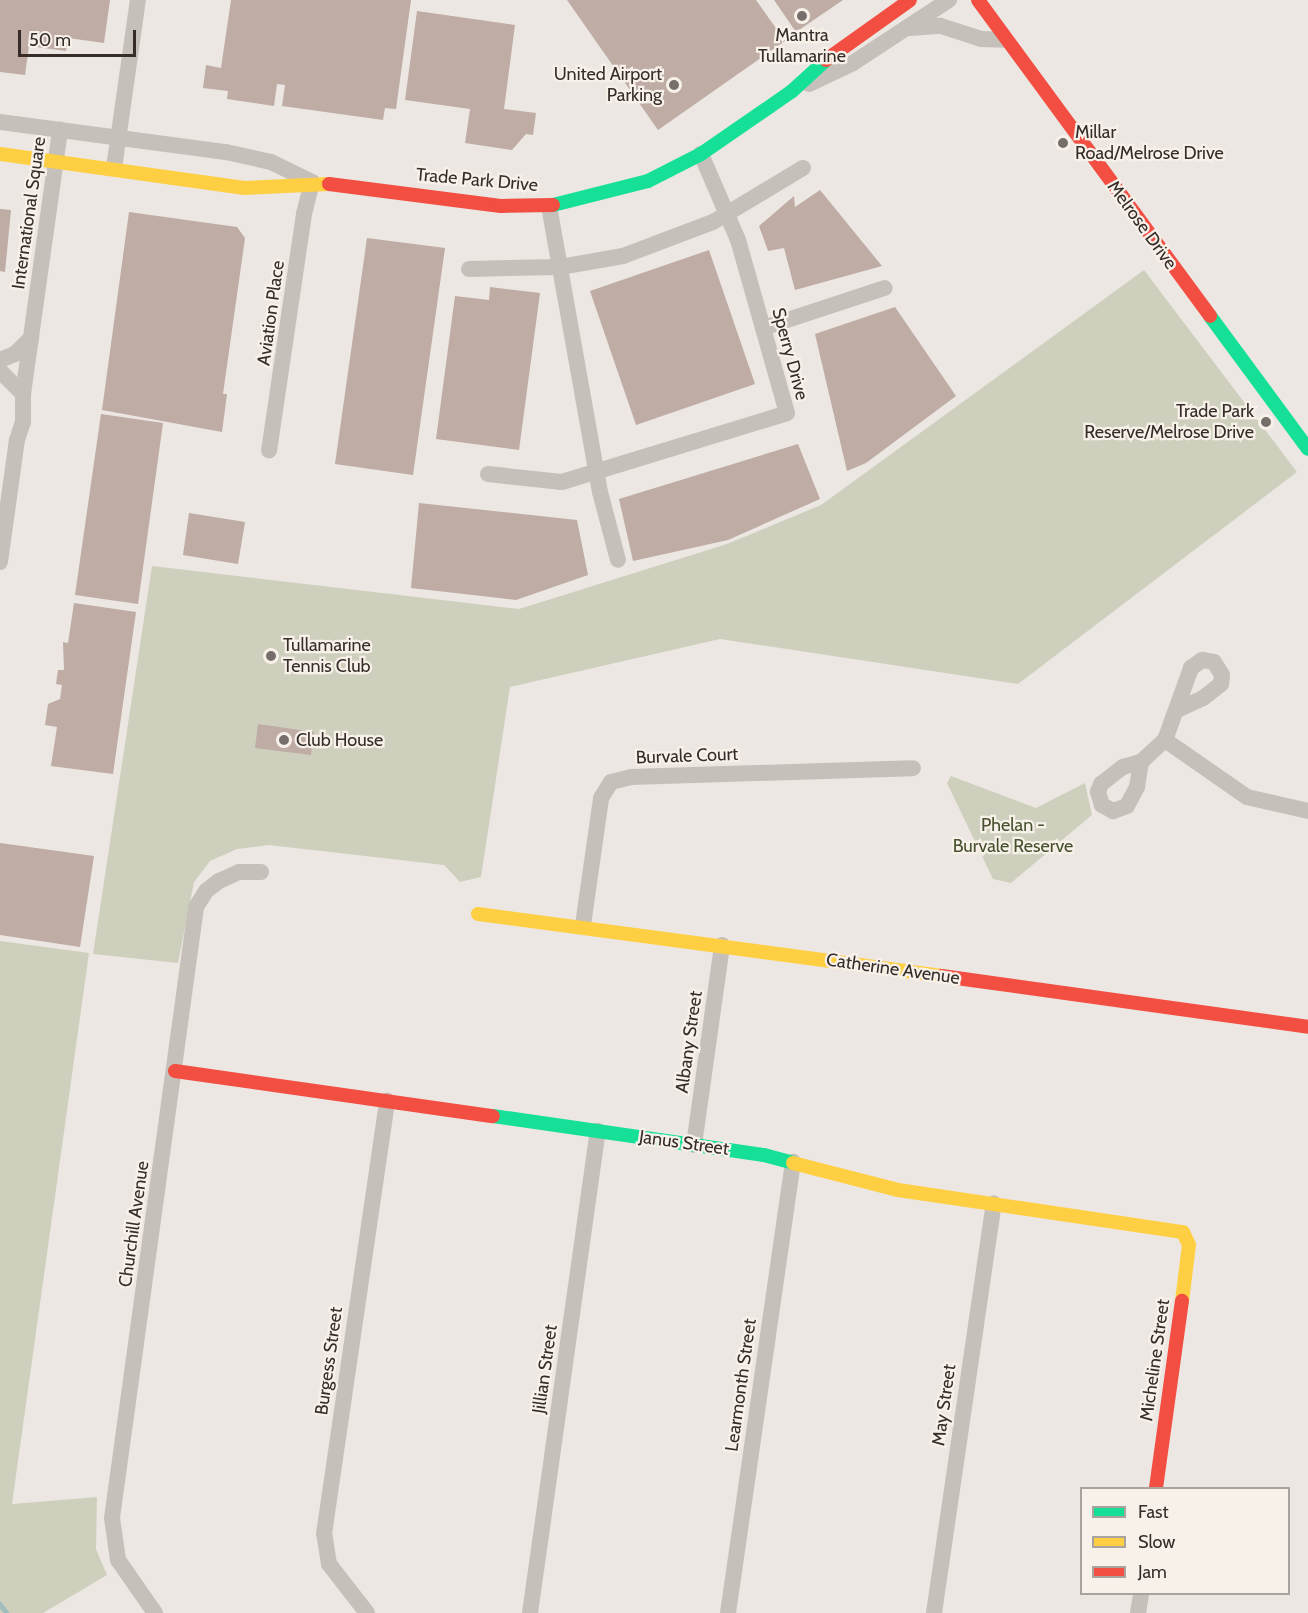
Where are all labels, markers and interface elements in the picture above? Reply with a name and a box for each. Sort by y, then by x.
marker: Mantra Tullamarine [795,9,809,23]
scale bar [21,18,140,56]
place label: Mantra Tullamarine [758,25,846,68]
text: 50 m [29,29,71,51]
place label: United Airport Parking [554,64,662,106]
marker: United Airport Parking [667,78,681,92]
place label: Millar Road/Melrose Drive [1075,122,1224,164]
street label: International Square [8,135,50,291]
marker: Millar Road/Melrose Drive [1056,136,1070,150]
street label: Trade Park Drive [415,164,539,196]
street label: Melrose Drive [1103,176,1181,274]
street label: Aviation Place [253,259,289,367]
street label: Sperry Drive [767,306,813,402]
place label: Trade Park Reserve/Melrose Drive [1084,401,1254,444]
marker: Trade Park Reserve/Melrose Drive [1259,415,1273,429]
place label: Tullamarine Tennis Club [283,635,371,678]
marker: Tullamarine Tennis Club [264,649,278,663]
place label: Club House [296,729,383,751]
marker: Club House [277,733,291,747]
street label: Burvale Court [635,743,739,769]
park label: Phelan - Burvale Reserve [953,815,1073,858]
street label: Catherine Avenue [825,949,961,989]
street label: Albany Street [671,989,707,1095]
street label: Janus Street [638,1126,730,1160]
street label: Churchill Avenue [114,1160,154,1288]
street label: Micheline Street [1136,1298,1174,1422]
street label: Burgess Street [311,1305,347,1417]
street label: Learmonth Street [721,1317,761,1453]
street label: Jillian Street [528,1323,562,1415]
street label: May Street [928,1363,960,1447]
legend [1080,1487,1290,1595]
text: Fast [1138,1501,1169,1523]
text: Slow [1138,1531,1175,1553]
text: Jam [1138,1561,1167,1583]

